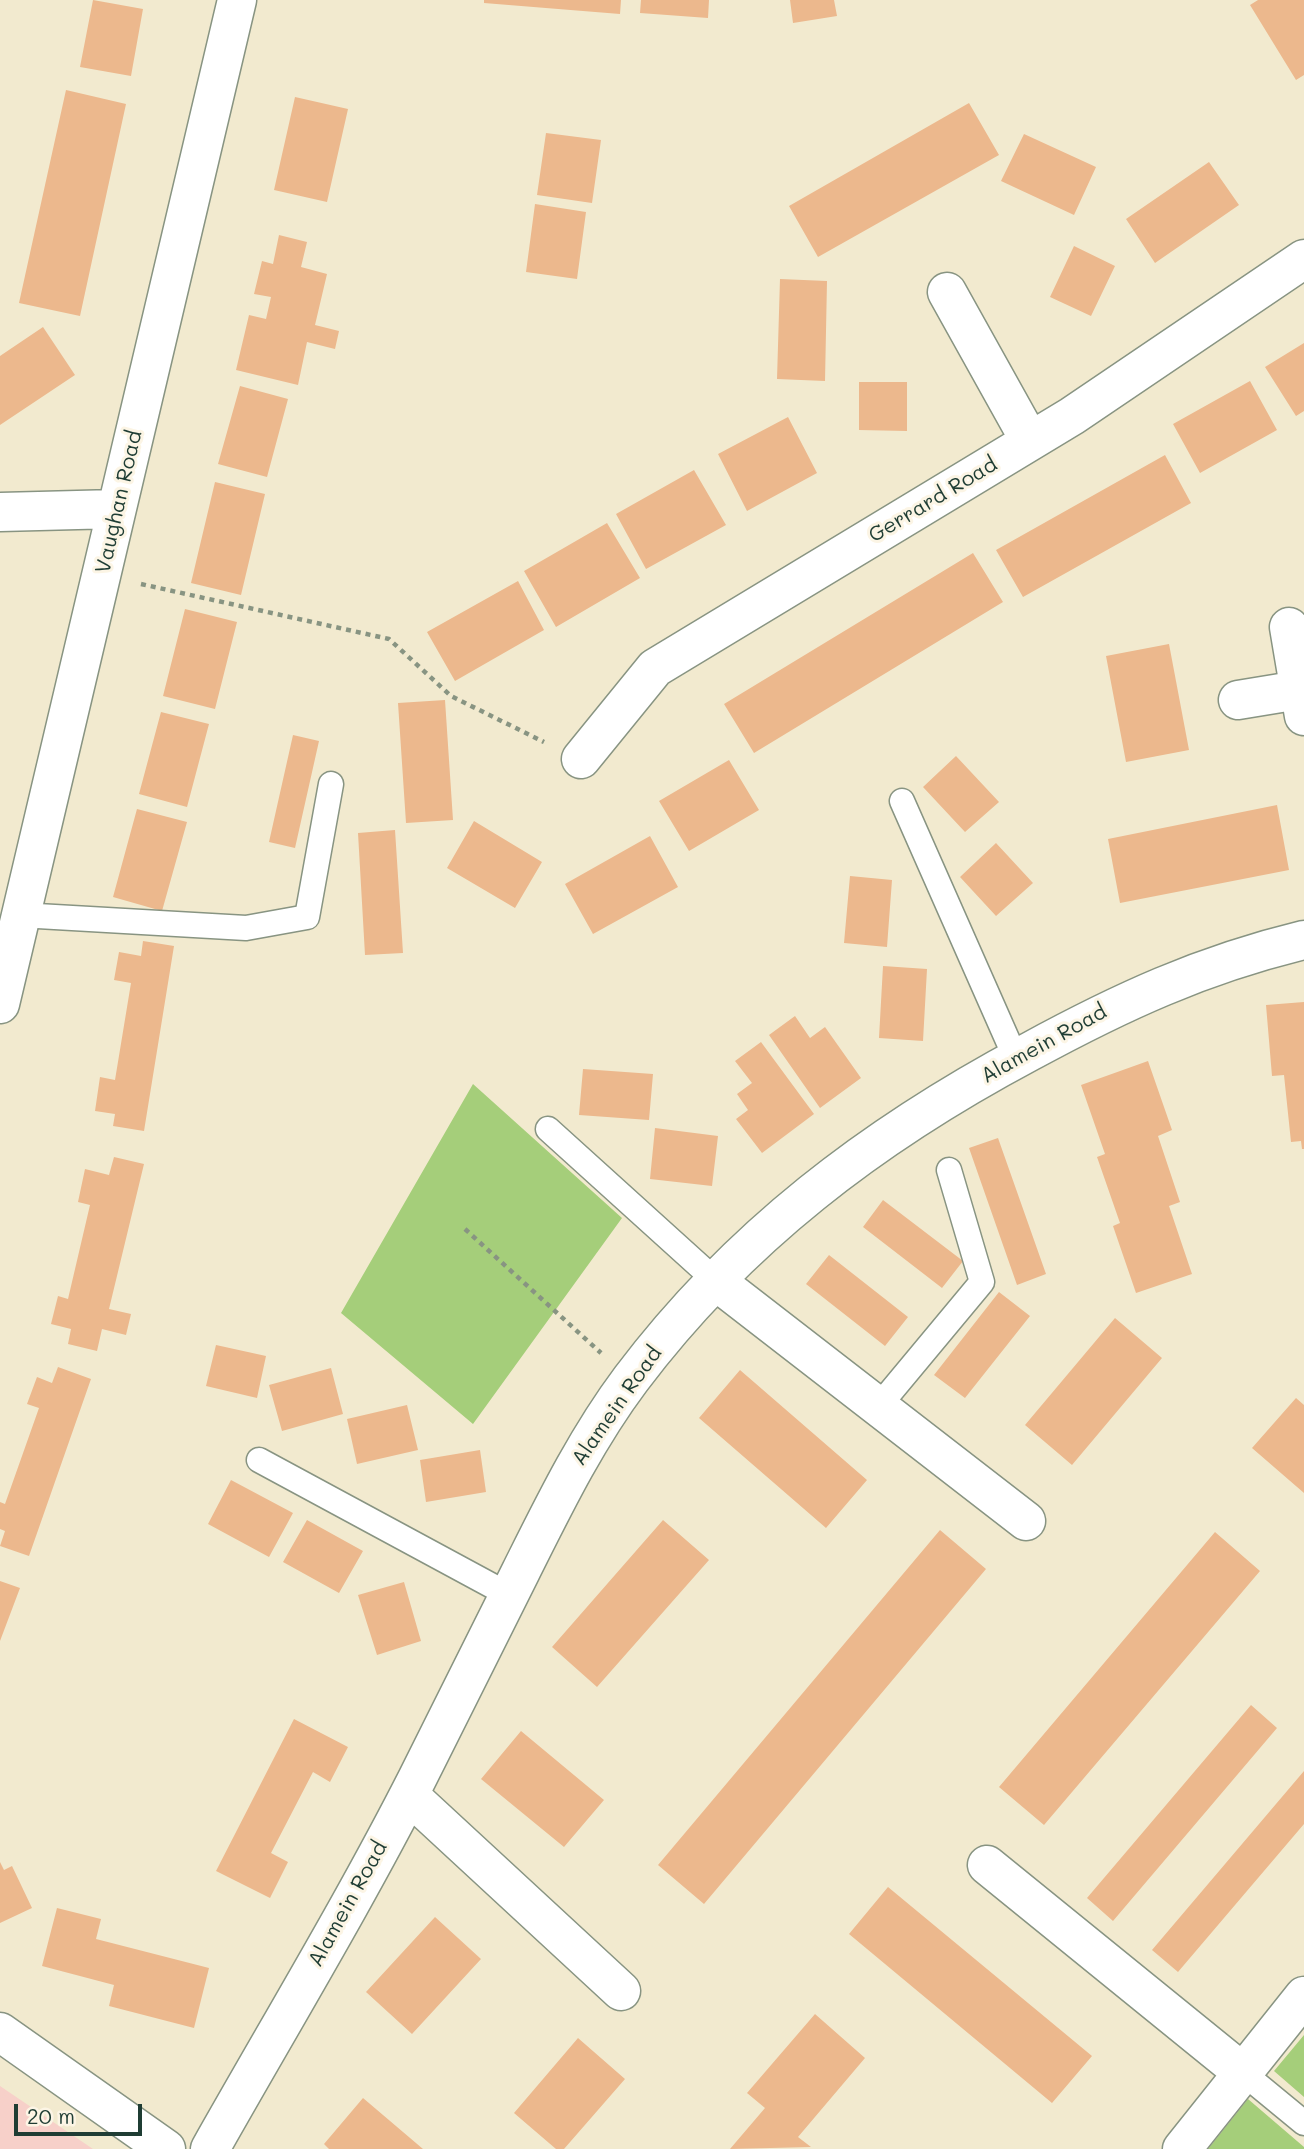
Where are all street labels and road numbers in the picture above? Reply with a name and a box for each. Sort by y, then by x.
street label: Vaughan Road [90,428,148,576]
street label: Gerrard Road [864,452,1002,548]
street label: Alamein Road [977,999,1111,1089]
street label: Alamein Road [567,1342,667,1470]
street label: Alamein Road [303,1837,393,1971]

